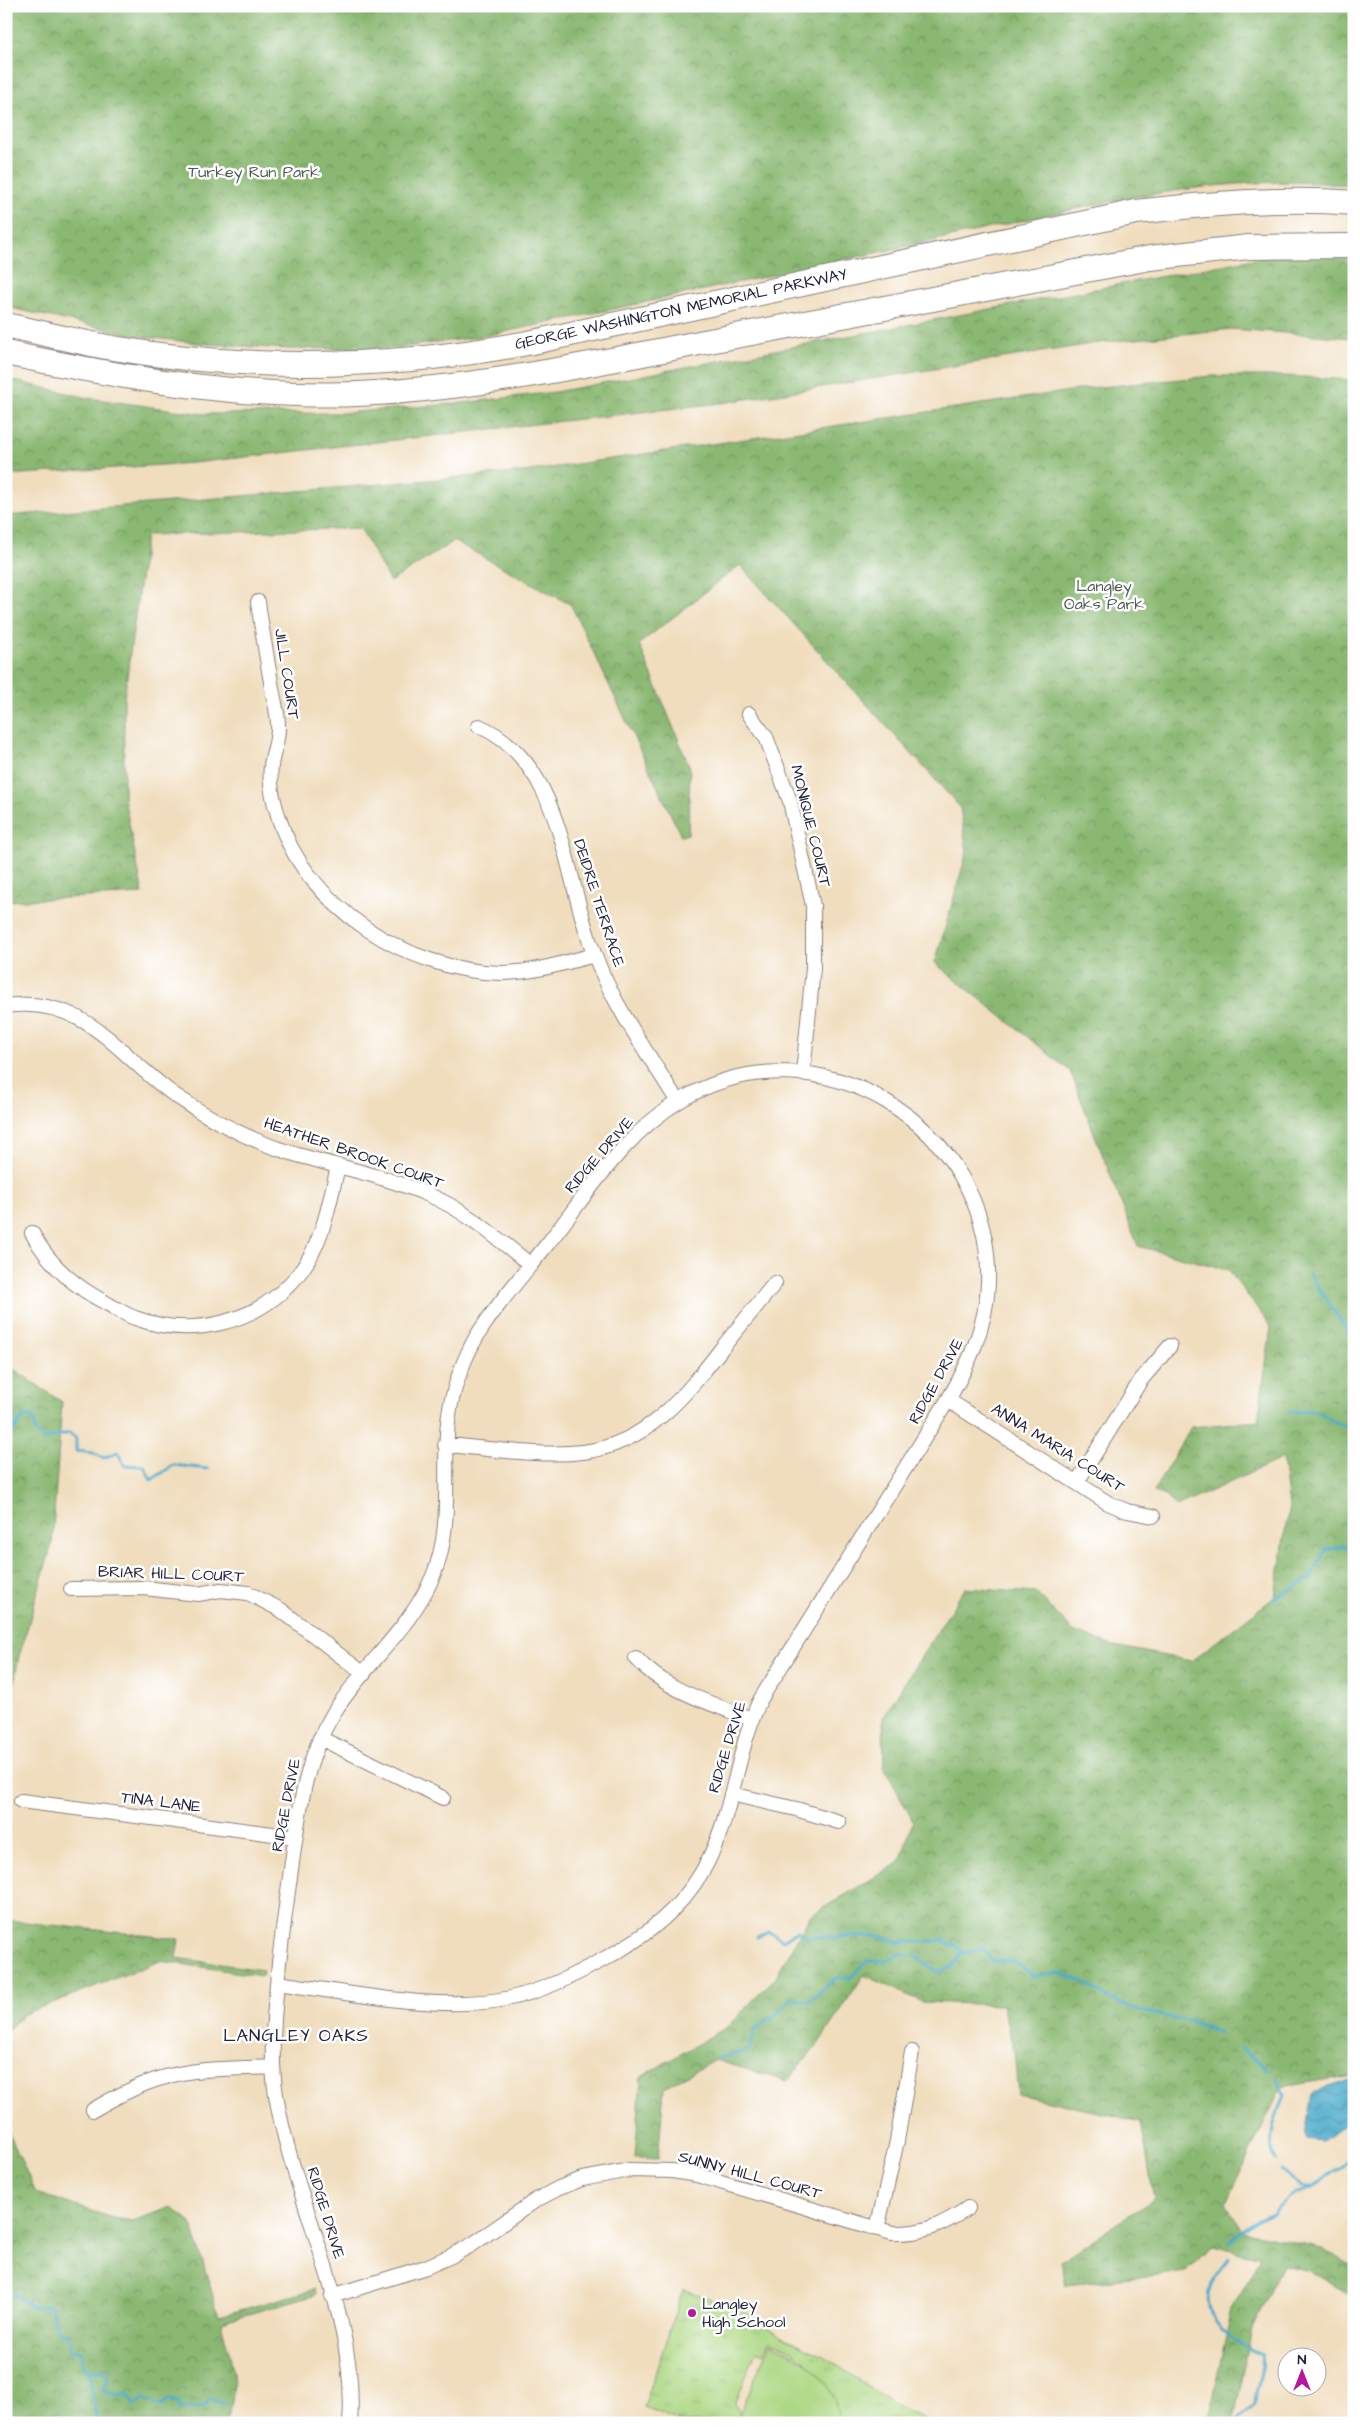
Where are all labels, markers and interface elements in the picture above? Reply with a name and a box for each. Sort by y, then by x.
park label: Turkey Run Park [188,161,320,184]
street label: GEORGE WASHINGTON MEMORIAL PARKWAY [513,263,850,355]
park label: Langley Oaks Park [1064,575,1144,615]
street label: JILL COURT [269,627,305,721]
street label: MONIQUE COURT [785,763,837,889]
street label: DEIDRE TERRACE [568,836,630,970]
street label: HEATHER BROOK COURT [261,1112,447,1194]
street label: RIDGE DRIVE [560,1112,639,1198]
street label: RIDGE DRIVE [903,1334,969,1428]
street label: ANNA MARIA COURT [987,1398,1129,1498]
street label: BRIAR HILL COURT [97,1560,245,1588]
street label: RIDGE DRIVE [703,1698,752,1796]
street label: RIDGE DRIVE [266,1756,306,1854]
street label: TINA LANE [120,1786,203,1818]
district label: LANGLEY OAKS [223,2023,369,2048]
street label: SUNNY HILL COURT [676,2145,824,2205]
street label: RIDGE DRIVE [302,2164,351,2262]
place label: Langley High School [702,2293,786,2334]
marker: Langley High School [686,2307,698,2319]
north arrow [1278,2346,1328,2396]
text: N [1298,2350,1307,2370]

